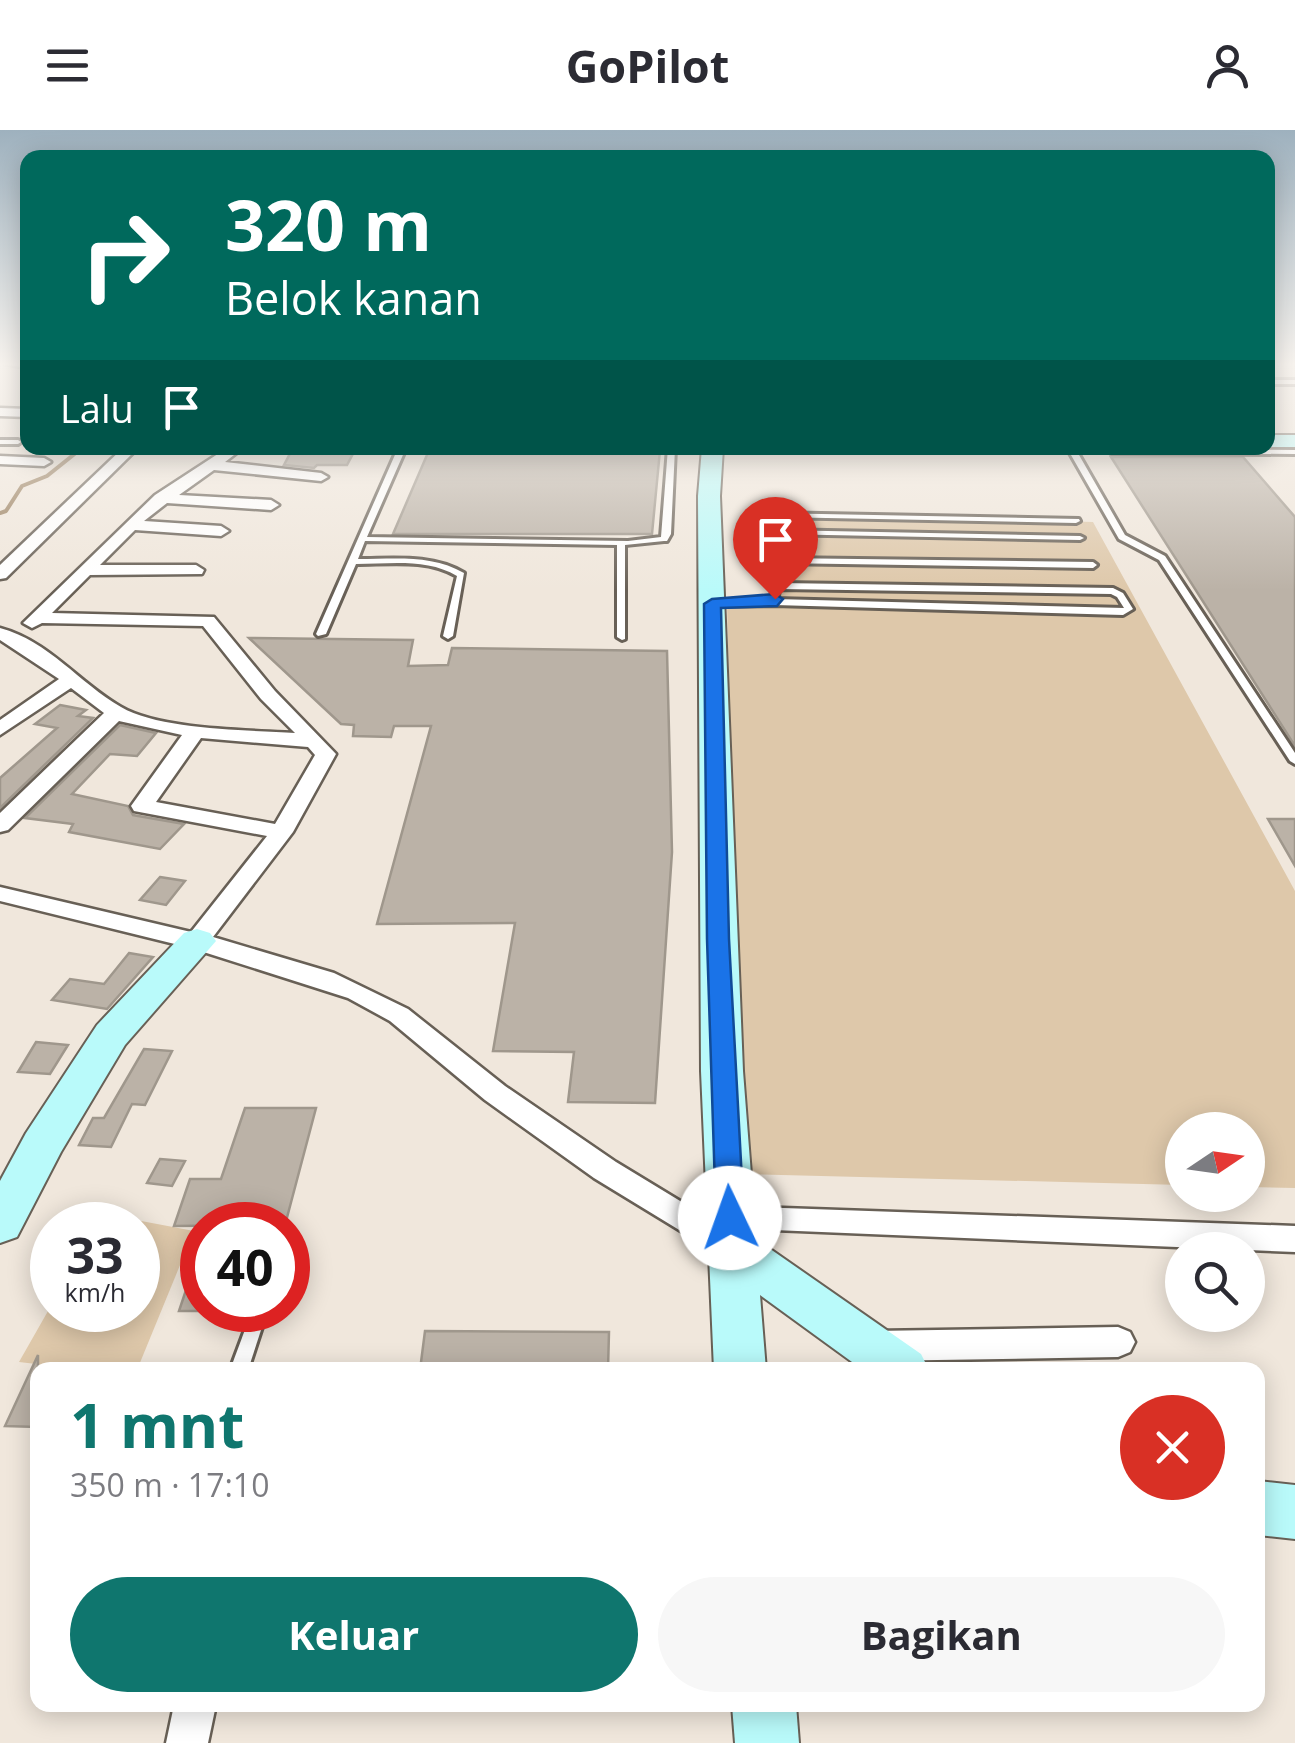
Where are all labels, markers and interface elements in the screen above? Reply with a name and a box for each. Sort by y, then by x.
text: GoPilot [566,35,729,96]
icon: menu [40,38,95,93]
icon: person [1200,38,1255,93]
text: 320 m [225,176,432,272]
icon: right [60,190,190,320]
text: Belok kanan [225,267,482,328]
icon: arrive [154,380,209,435]
text: Lalu [60,382,134,434]
pin [733,497,818,600]
icon: arrive [748,512,803,567]
north arrow [1165,1112,1265,1212]
map controls [1165,1112,1265,1332]
position arrow [678,1166,782,1270]
speed limit sign: 40 [180,1202,310,1332]
text: 33 [66,1221,124,1289]
button: search [1165,1232,1265,1332]
text: km/h [65,1275,125,1309]
text: 1 mnt [70,1384,244,1466]
button: close [1120,1395,1225,1500]
text: 350 m · 17:10 [70,1463,269,1506]
button: Keluar [70,1577,638,1692]
button: Bagikan [658,1577,1225,1692]

